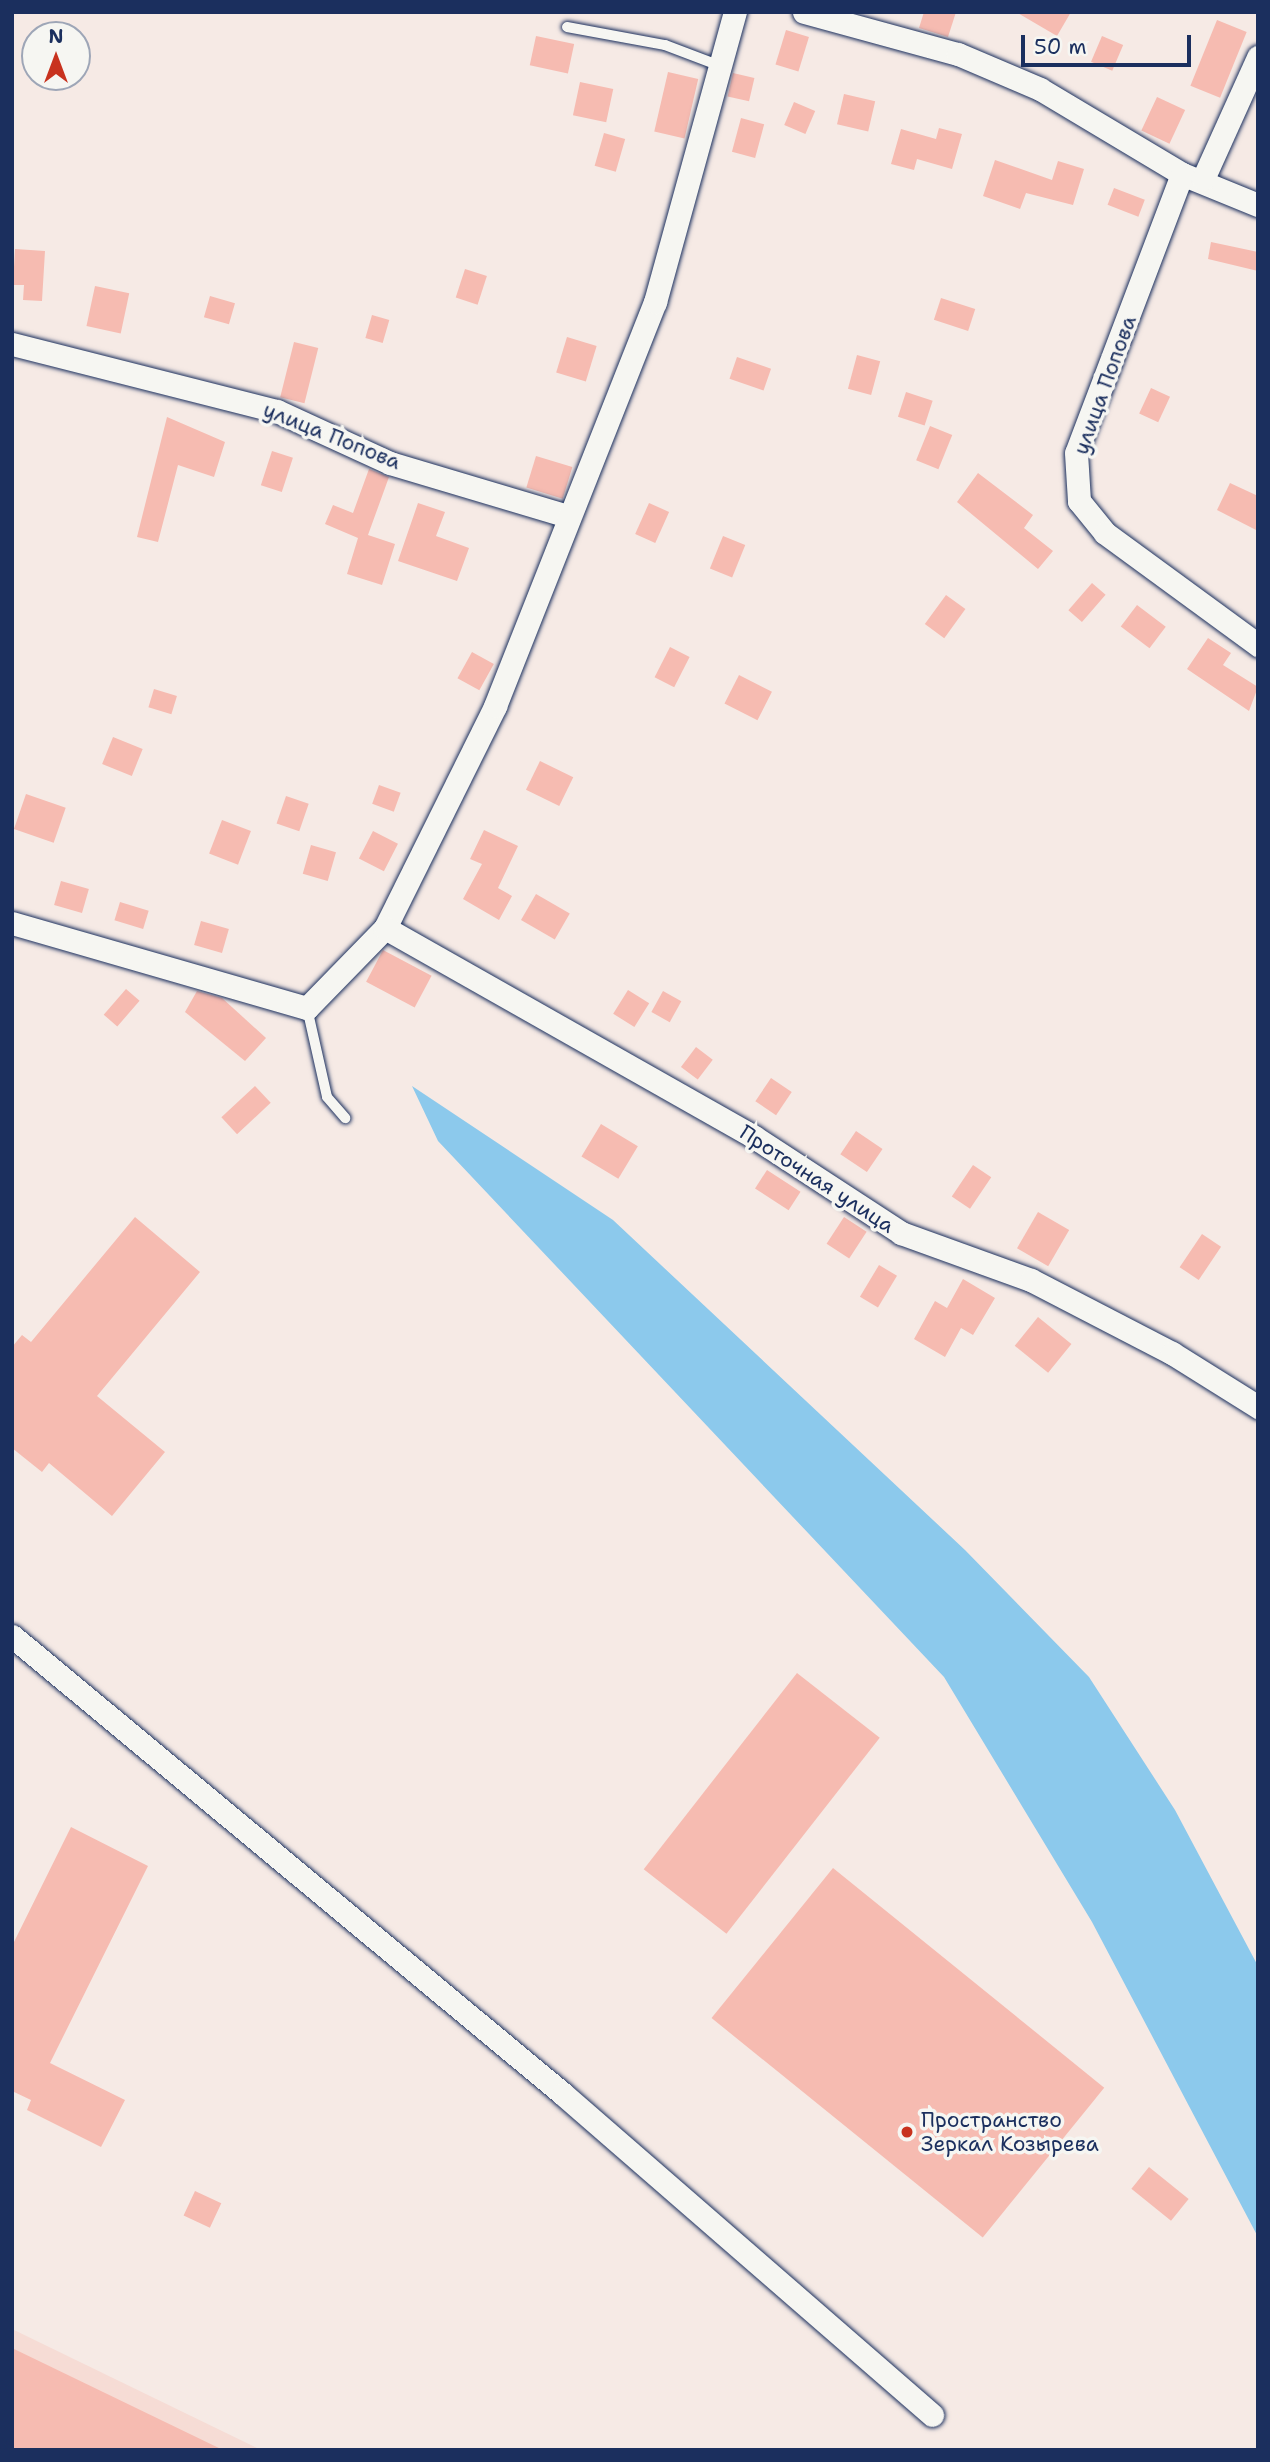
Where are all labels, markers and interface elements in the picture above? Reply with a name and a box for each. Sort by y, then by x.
north arrow [21,21,91,91]
scale bar [1025,21,1195,65]
text: N [48,24,64,49]
text: 50 m [1034,33,1087,61]
street label: улица Попова [1068,312,1142,458]
street label: улица Попова [260,397,404,475]
street label: Проточная улица [735,1120,899,1238]
place label: Пространство Зеркал Козырева [921,2107,1099,2157]
marker: Пространство Зеркал Козырева [899,2124,915,2140]

